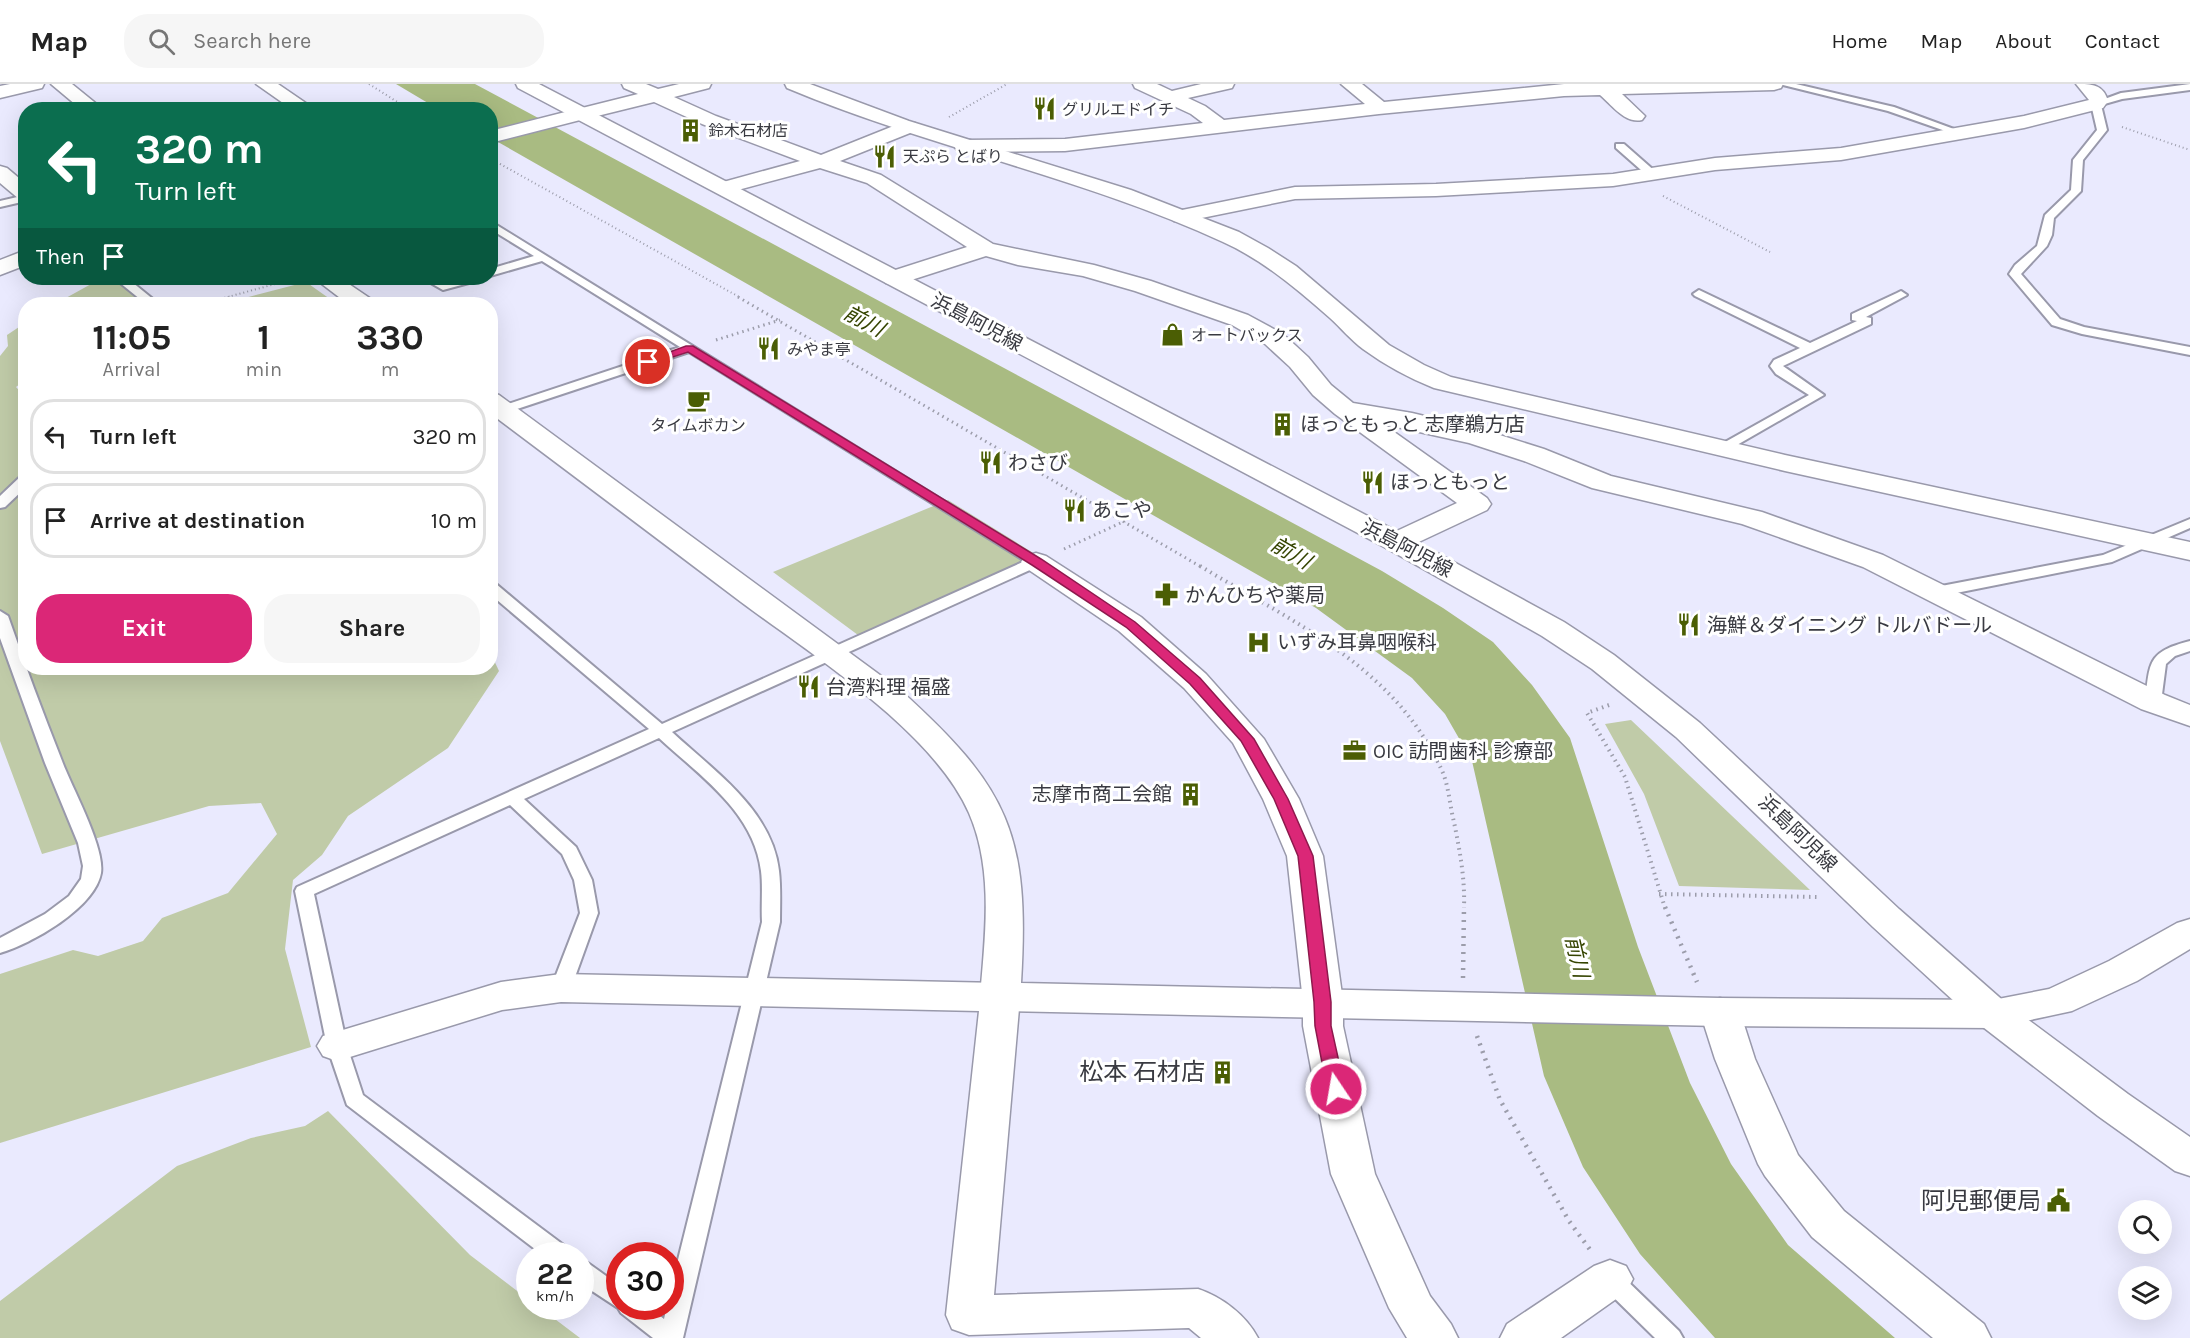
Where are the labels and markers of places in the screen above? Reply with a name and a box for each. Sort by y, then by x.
restaurant icon: グリルエドイチ [1031,96,1057,122]
place label: グリルエドイチ [1062,100,1174,119]
building icon: 鈴木石材店 [677,117,703,143]
place label: 鈴木石材店 [708,121,788,140]
restaurant icon: 天ぷら とばり [872,143,898,169]
place label: 天ぷら とばり [903,147,1003,166]
shop icon: オートバックス [1160,322,1186,348]
place label: オートバックス [1191,326,1303,345]
pin [622,336,673,387]
restaurant icon: みやま亭 [756,336,782,362]
place label: みやま亭 [787,340,851,359]
cafe icon: タイムボカン [685,387,711,413]
building icon: ほっともっと 志摩鵜方店 [1269,411,1295,437]
place label: ほっともっと 志摩鵜方店 [1300,413,1525,436]
place label: タイムボカン [650,416,746,435]
restaurant icon: わさび [977,450,1003,476]
place label: わさび [1008,452,1068,475]
restaurant icon: ほっともっと [1359,469,1385,495]
place label: ほっともっと [1390,471,1510,494]
restaurant icon: あこや [1061,497,1087,523]
place label: あこや [1092,499,1152,522]
pharmacy icon: かんひちや薬局 [1154,582,1180,608]
place label: かんひちや薬局 [1185,584,1325,607]
restaurant icon: 海鮮＆ダイニング トルバドール [1676,612,1702,638]
place label: 海鮮＆ダイニング トルバドール [1707,614,1992,637]
hospital icon: いずみ耳鼻咽喉科 [1246,629,1272,655]
place label: いずみ耳鼻咽喉科 [1277,631,1437,654]
restaurant icon: 台湾料理 福盛 [795,674,821,700]
place label: 台湾料理 福盛 [826,676,951,699]
office icon: OIC 訪問歯科 診療部 [1342,738,1368,764]
place label: OIC 訪問歯科 診療部 [1373,740,1553,763]
building icon: 志摩市商工会館 [1177,781,1203,807]
place label: 志摩市商工会館 [1032,783,1172,806]
place label: 松本 石材店 [1079,1058,1205,1086]
building icon: 松本 石材店 [1210,1059,1236,1085]
place label: 阿児郵便局 [1921,1187,2041,1215]
public building icon: 阿児郵便局 [2046,1188,2072,1214]

